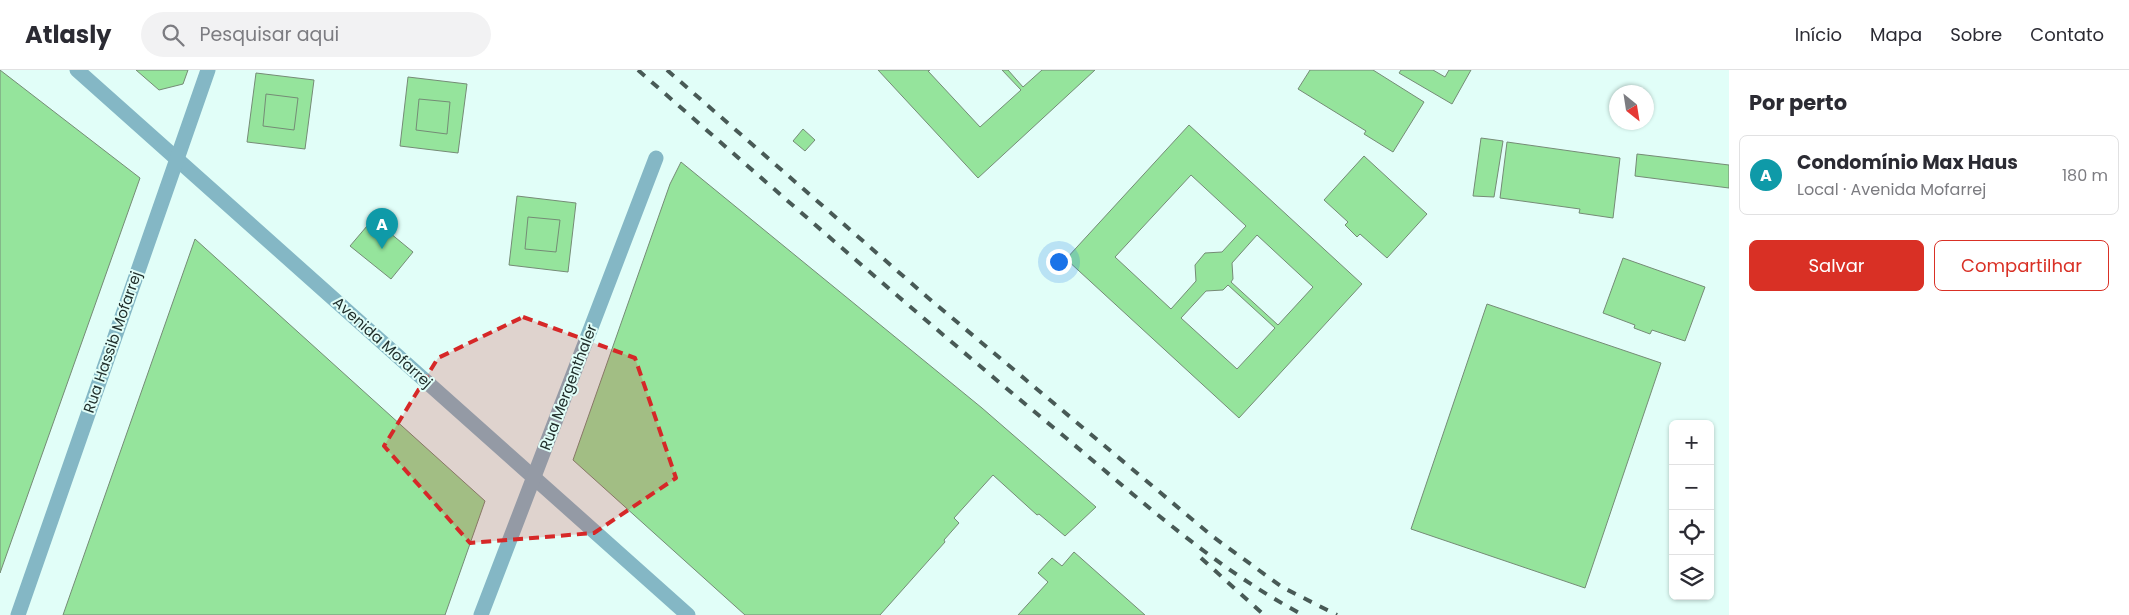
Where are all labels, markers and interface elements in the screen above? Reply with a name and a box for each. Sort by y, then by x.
search box [141,12,491,57]
text: Atlasly [25,18,111,51]
icon: search [159,21,187,49]
text: Pesquisar aqui [199,21,339,48]
text: Início [1795,22,1842,47]
text: Mapa [1870,22,1922,47]
text: Sobre [1950,22,2002,47]
text: Contato [2030,22,2104,47]
north arrow [1609,85,1654,130]
text: Por perto [1749,88,1847,117]
text: Condomínio Max Haus [1797,149,2018,176]
text: A [1760,164,1772,187]
text: 180 m [2062,164,2108,187]
text: Local · Avenida Mofarrej [1797,178,1986,201]
pin: A [366,208,398,249]
button: Salvar [1749,240,1924,291]
button: Compartilhar [1934,240,2109,291]
your location [1046,249,1072,275]
street label: Rua Hassib Mofarrej [78,268,146,416]
street label: Avenida Mofarrej [329,292,437,392]
street label: Rua Mergenthaler [534,321,602,453]
map controls [1669,420,1714,600]
button: + [1669,420,1714,465]
button: − [1669,465,1714,510]
button: locate [1669,510,1714,555]
button: layers [1669,555,1714,600]

